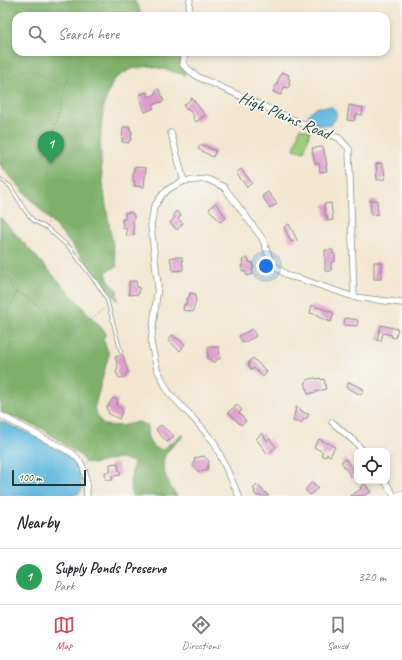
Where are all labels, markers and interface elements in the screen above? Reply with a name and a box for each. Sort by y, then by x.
search box [12,12,390,56]
icon: search [26,23,48,45]
text: Search here [58,25,119,44]
street label: High Plains Road [236,87,336,145]
pin: 1 [38,131,64,164]
your location [256,256,276,276]
map controls [354,448,390,484]
button: locate [354,448,390,484]
scale bar [12,468,86,487]
text: 100 m [18,470,42,484]
text: Nearby [16,512,59,533]
text: Supply Ponds Preserve [54,559,166,578]
text: 1 [26,569,32,585]
text: 320 m [358,569,386,585]
text: Park [54,578,75,594]
tab: Map [53,614,75,652]
tab: Directions [182,614,220,652]
tab: Saved [327,614,349,652]

